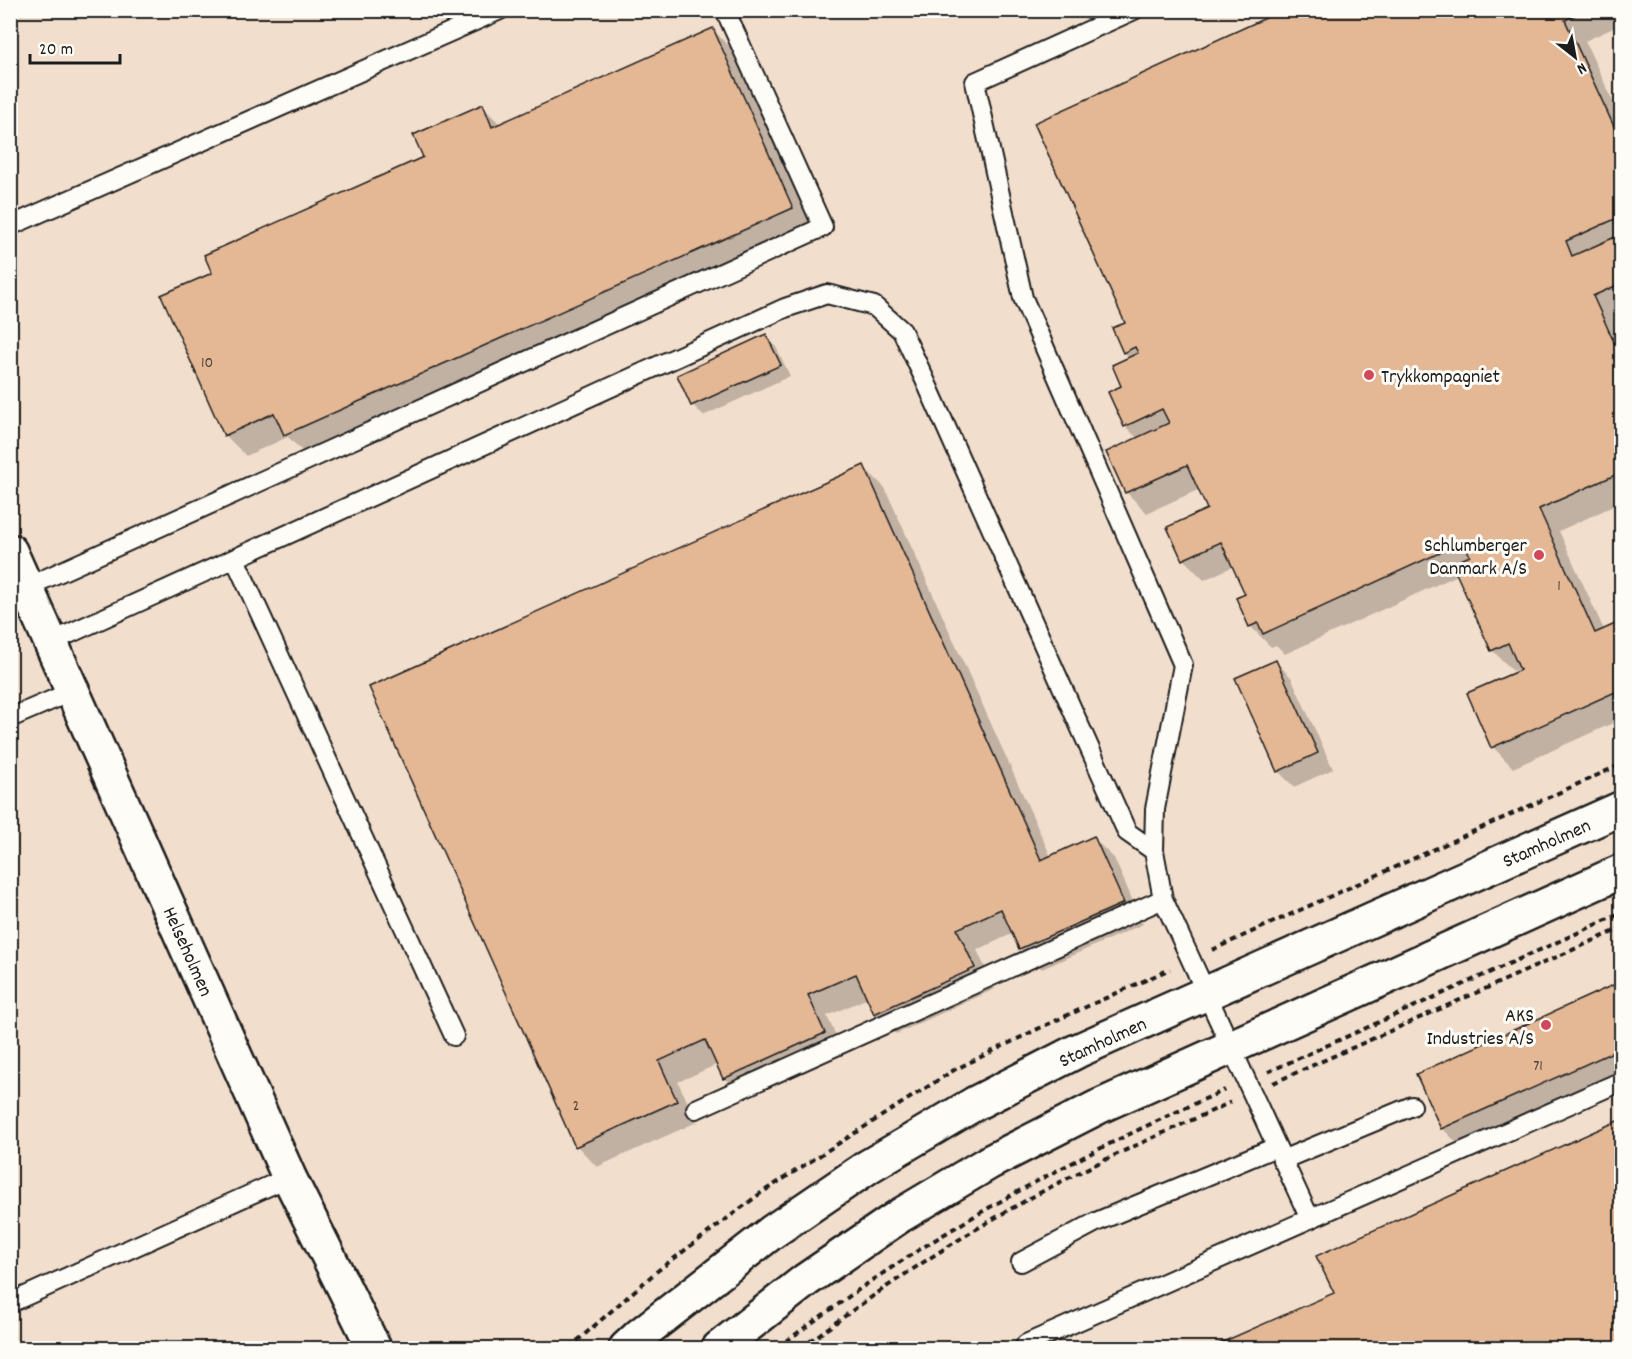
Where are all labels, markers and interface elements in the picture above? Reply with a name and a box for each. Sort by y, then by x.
scale bar [30,27,120,65]
north arrow [1545,27,1605,87]
text: 20 m [39,38,73,63]
text: N [1572,56,1591,80]
house number: 10 [201,352,213,375]
place label: Trykkompagniet [1381,364,1500,392]
marker: Trykkompagniet [1362,368,1376,382]
place label: Schlumberger Danmark A/S [1424,533,1528,584]
marker: Schlumberger Danmark A/S [1532,548,1546,562]
house number: 1 [1557,575,1561,598]
street label: Stamholmen [1499,813,1596,877]
street label: Helseholmen [154,903,218,1002]
place label: AKS Industries A/S [1426,1003,1534,1054]
street label: Stamholmen [1055,1011,1152,1076]
marker: AKS Industries A/S [1539,1018,1553,1032]
house number: 71 [1533,1055,1543,1078]
house number: 2 [573,1095,580,1118]

